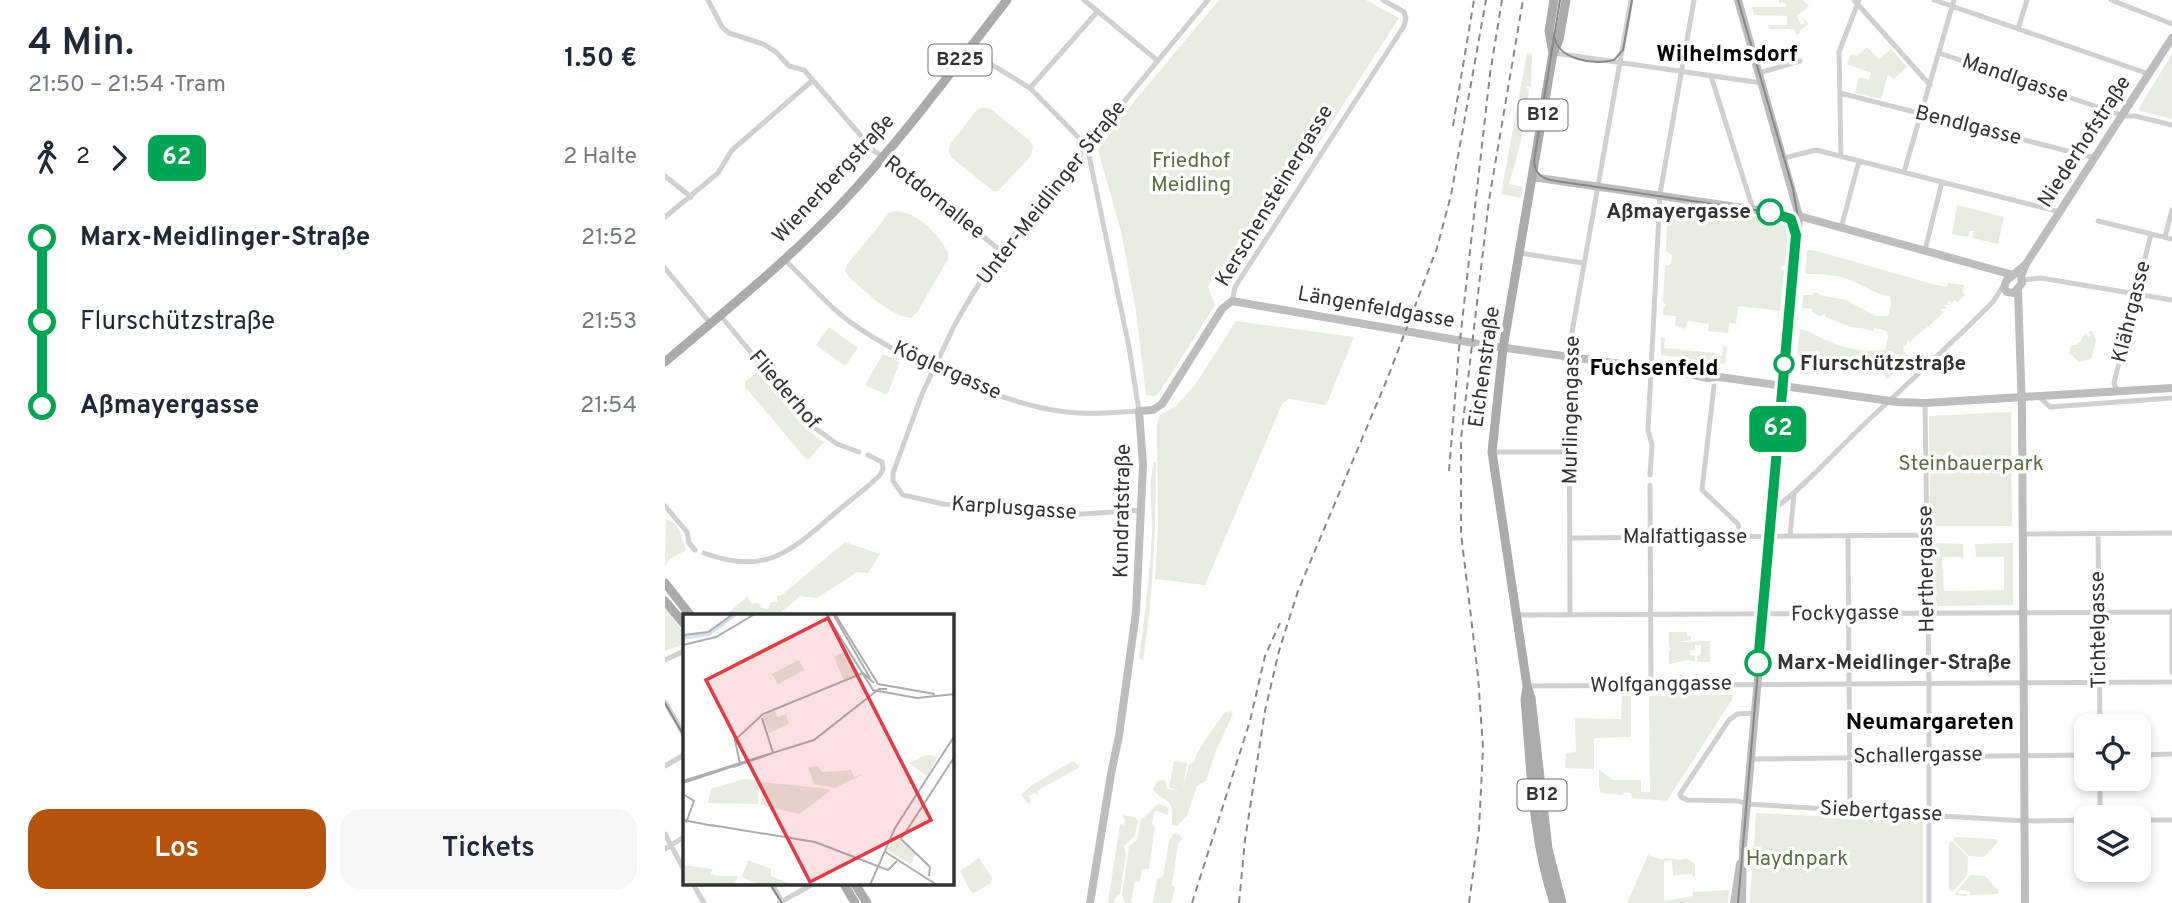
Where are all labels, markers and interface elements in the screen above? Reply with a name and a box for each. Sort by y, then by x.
text: 4 Min. [28,20,134,69]
district label: Wilhelmsdorf [1656,41,1798,70]
text: 1.50 € [564,43,637,76]
road number: B225 [929,44,991,76]
street label: Mandlgasse [1958,48,2072,110]
text: 21:50 – 21:54 · Tram [28,71,226,100]
street label: Niederhofstraße [2032,71,2138,213]
street label: Unter-Meidlinger Straße [972,95,1132,291]
road number: B12 [1519,99,1568,130]
street label: Kerschensteinergasse [1210,100,1340,292]
street label: Bendlgasse [1912,100,2024,152]
street label: Wienerbergstraße [767,108,901,250]
icon: walk [28,139,66,177]
icon: forward [100,139,138,177]
text: 2 [76,143,90,172]
text: 62 [162,143,192,173]
text: 2 Halte [563,143,637,172]
park label: Friedhof Meidling [1151,148,1231,199]
street label: Rotdornallee [878,150,990,246]
place label: Aßmayergasse [1606,199,1751,226]
marker: Aßmayergasse [1757,199,1783,225]
text: Marx-Meidlinger-Straße [80,222,370,255]
text: 21:52 [581,224,637,253]
street label: Klährgasse [2106,258,2158,366]
street label: Längenfeldgasse [1295,281,1457,335]
street label: Eichenstraße [1463,305,1507,429]
text: Flurschützstraße [80,306,275,339]
text: 21:53 [581,308,637,337]
street label: Köglergasse [889,335,1005,407]
street label: Murlingengasse [1557,335,1587,485]
street label: Fliederhof [742,345,826,435]
place label: Flurschützstraße [1800,351,1966,378]
marker: Flurschützstraße [1774,354,1794,374]
district label: Fuchsenfeld [1590,355,1718,384]
text: Aßmayergasse [80,390,259,423]
text: 21:54 [580,392,637,421]
line badge: 62 [1747,406,1809,452]
text: 62 [1763,414,1793,444]
street label: Kundratstraße [1108,444,1138,578]
park label: Steinbauerpark [1898,451,2044,478]
street label: Karplusgasse [950,491,1078,527]
street label: Herthergasse [1912,505,1942,633]
street label: Malfattigasse [1623,524,1747,551]
street label: Tichtelgasse [2084,571,2114,689]
street label: Fockygasse [1791,600,1899,628]
inset map [683,614,954,886]
marker: Marx-Meidlinger-Straße [1745,650,1771,676]
place label: Marx-Meidlinger-Straße [1777,650,2011,677]
street label: Wolfganggasse [1590,670,1732,700]
district label: Neumargareten [1846,709,2014,738]
map controls [2074,714,2151,882]
button: locate [2074,714,2151,791]
street label: Schallergasse [1853,741,1983,771]
road number: B12 [1517,780,1567,810]
street label: Siebertgasse [1819,795,1943,829]
button: layers [2074,805,2151,882]
button: Los [28,809,326,889]
button: Tickets [340,809,637,889]
park label: Haydnpark [1746,846,1848,873]

